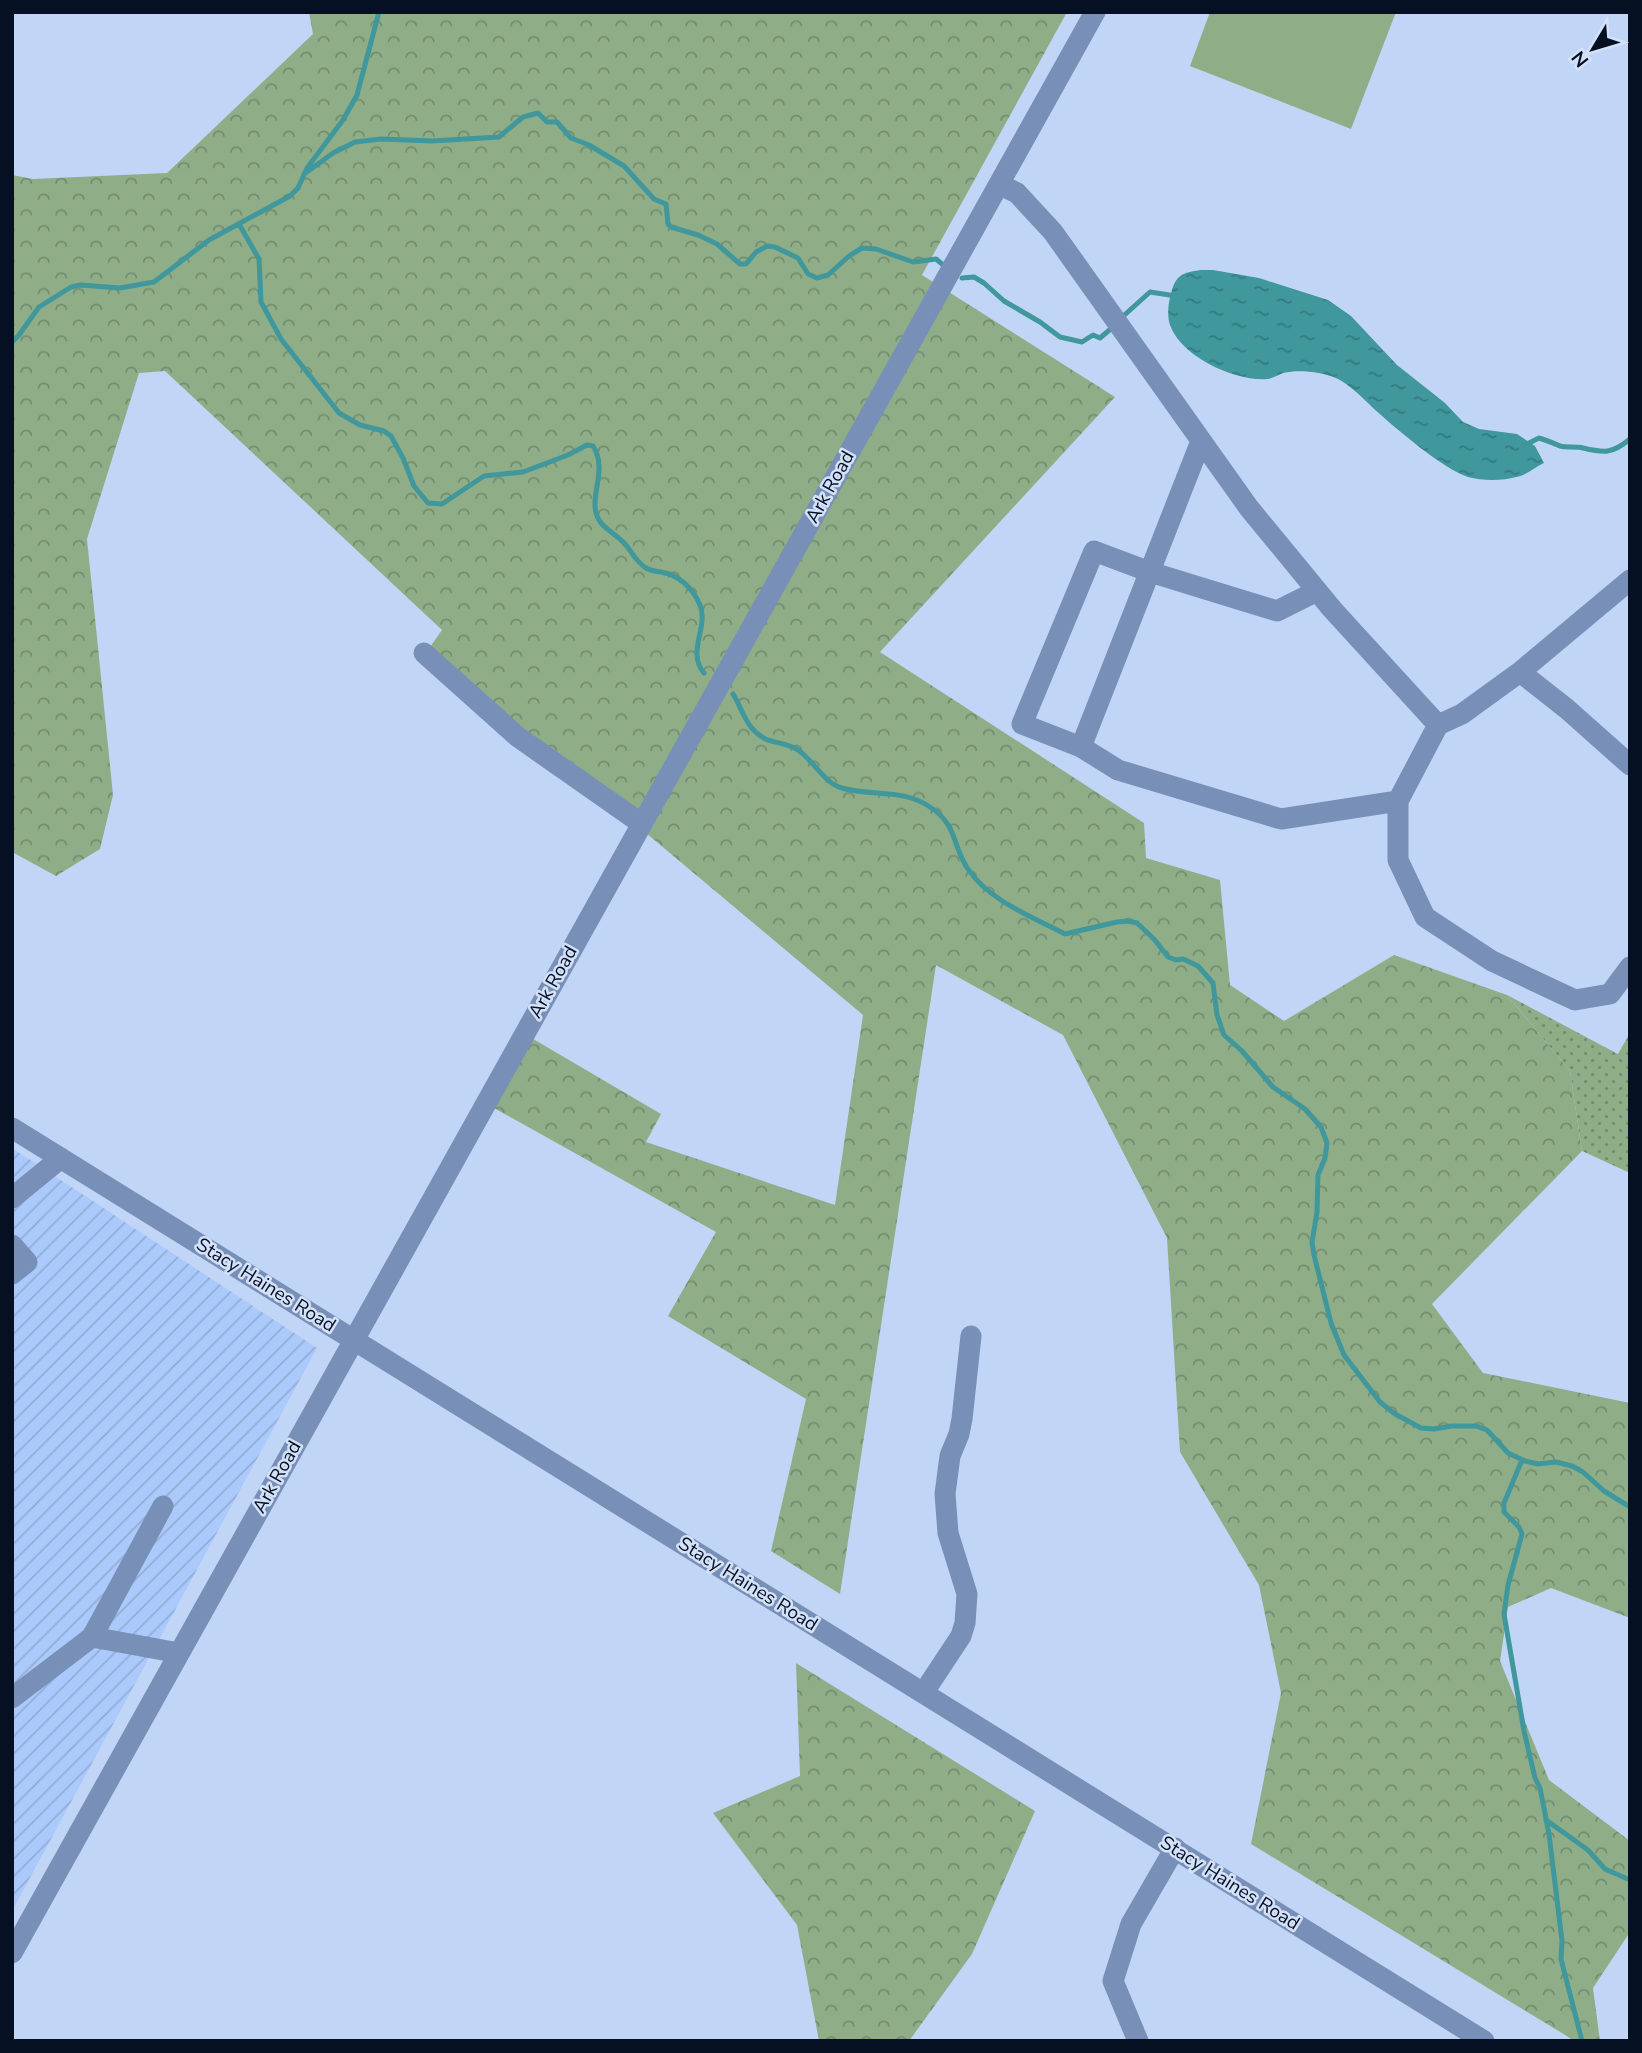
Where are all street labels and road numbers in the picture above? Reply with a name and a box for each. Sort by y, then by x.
street label: Ark Road [799,446,861,528]
street label: Ark Road [522,941,584,1023]
street label: Stacy Haines Road [191,1232,341,1338]
street label: Ark Road [246,1436,308,1518]
street label: Stacy Haines Road [673,1531,823,1637]
street label: Stacy Haines Road [1155,1830,1305,1936]

